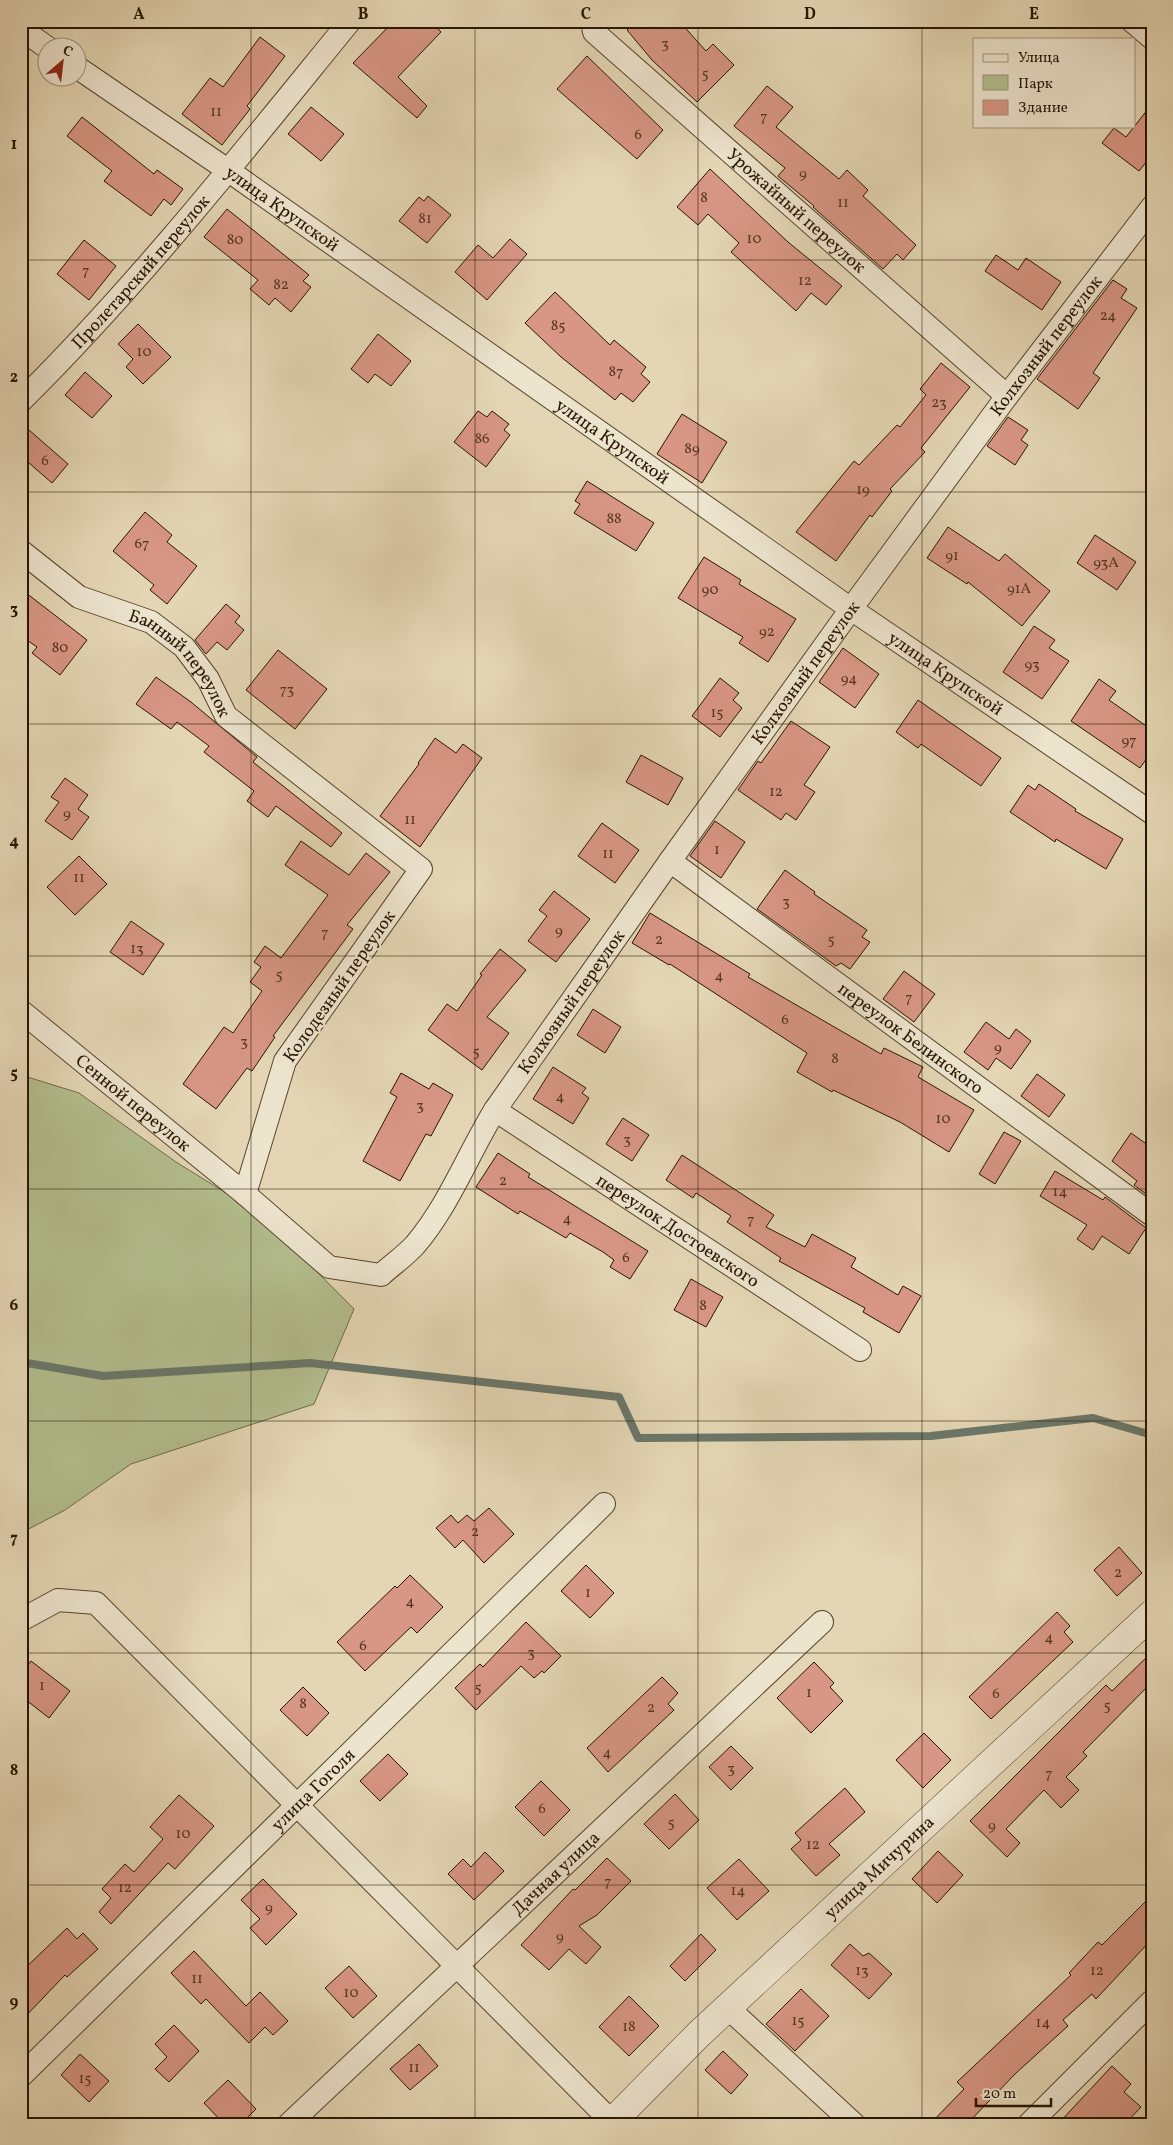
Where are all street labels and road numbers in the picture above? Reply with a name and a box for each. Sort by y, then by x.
street label: Урожайный переулок [720,143,871,280]
street label: улица Крупской [219,161,344,259]
street label: Пролетарский переулок [67,190,217,356]
street label: Колхозный переулок [985,270,1109,422]
street label: улица Крупской [550,394,674,491]
street label: Колхозный переулок [746,596,867,750]
street label: Банный переулок [125,604,236,722]
street label: улица Крупской [882,626,1008,722]
street label: Колодезный переулок [278,905,403,1068]
street label: Колхозный переулок [513,925,632,1080]
street label: переулок Белинского [832,977,988,1101]
street label: Сенной переулок [69,1049,196,1159]
street label: переулок Достоевского [591,1169,764,1294]
street label: улица Гоголя [266,1744,362,1838]
street label: улица Мичурина [819,1811,941,1926]
street label: Дачная улица [507,1826,606,1922]

